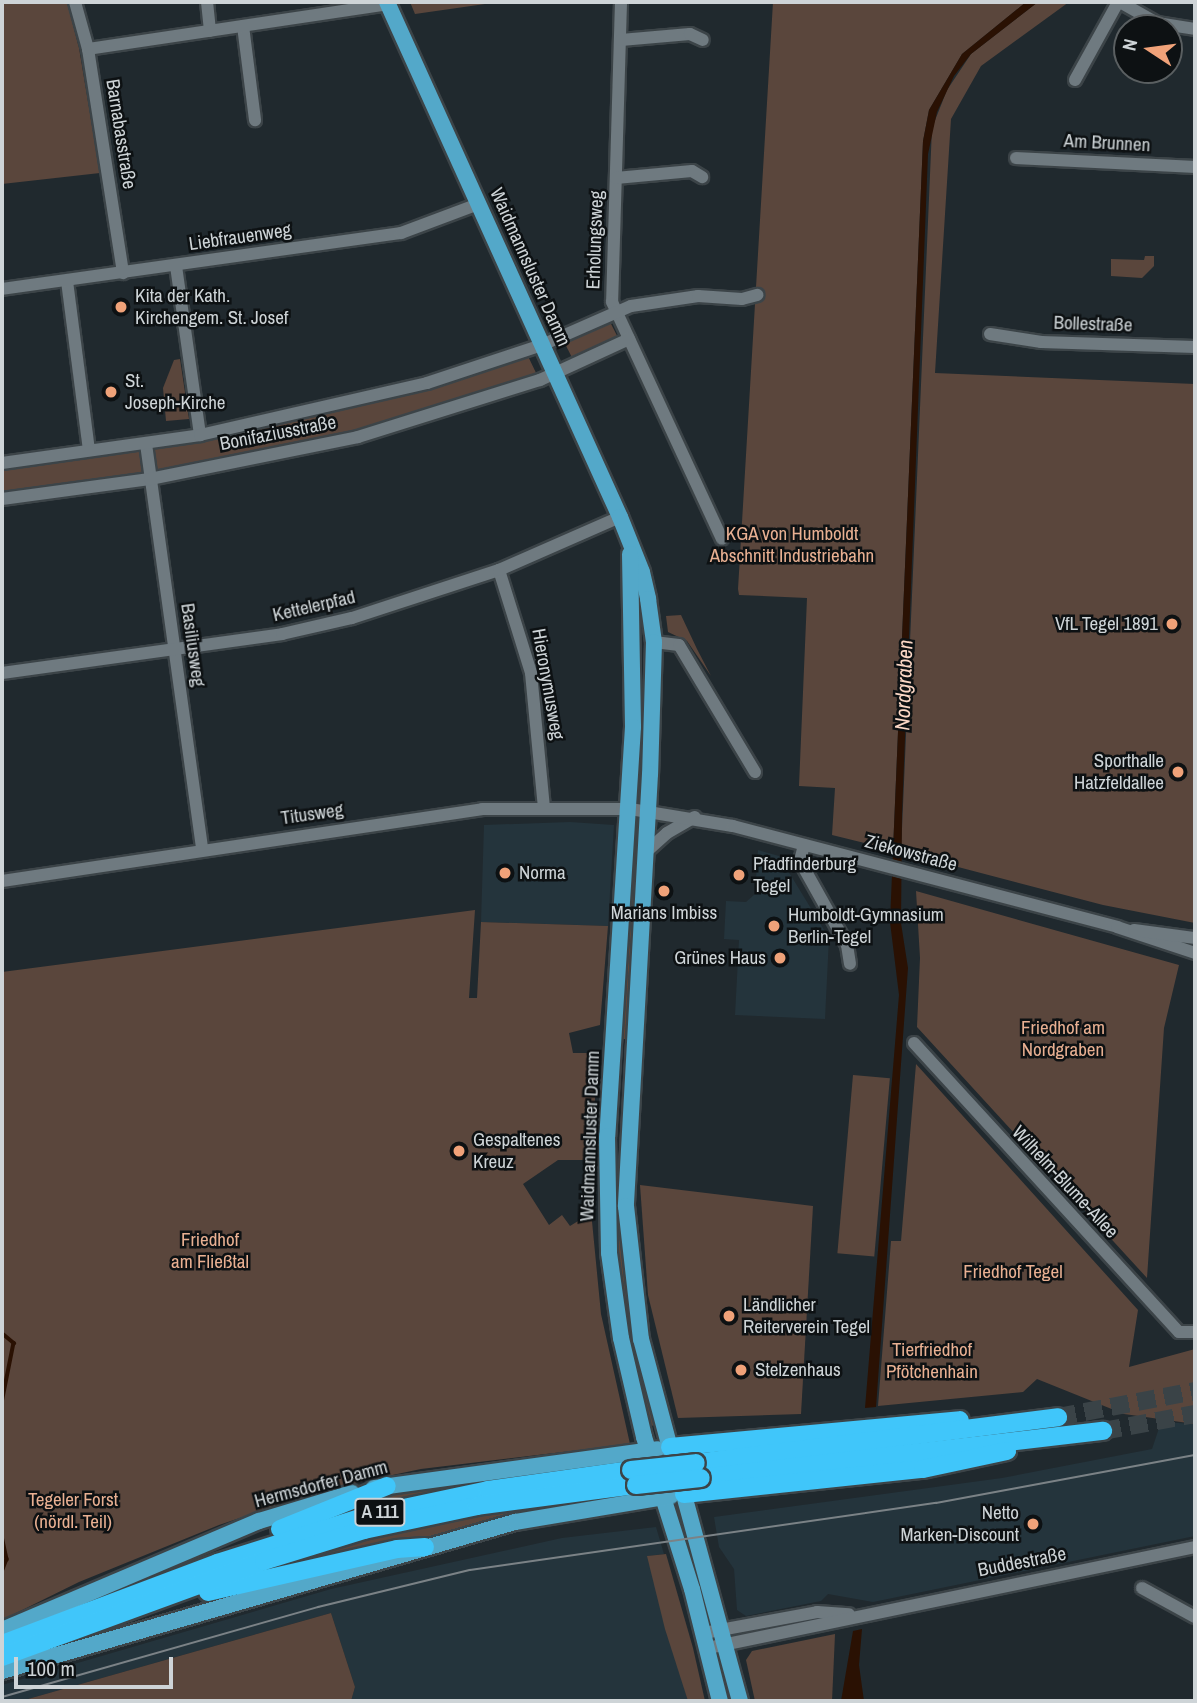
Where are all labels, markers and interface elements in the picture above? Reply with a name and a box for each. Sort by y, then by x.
north arrow [1113,14,1183,84]
text: N [1116,36,1143,53]
street label: Barnabasstraße [101,77,141,191]
street label: Am Brunnen [1063,129,1151,157]
street label: Waidmannsluster Damm [485,184,575,350]
street label: Erholungsweg [582,190,608,290]
street label: Liebfrauenweg [187,219,293,255]
place label: Kita der Kath. Kirchengem. St. Josef [135,285,288,329]
marker: Kita der Kath. Kirchengem. St. Josef [113,299,129,315]
street label: Bollestraße [1053,311,1133,337]
place label: St. Joseph-Kirche [125,370,225,414]
marker: St. Joseph-Kirche [103,384,119,400]
street label: Bonifaziusstraße [218,411,338,455]
park label: KGA von Humboldt Abschnitt Industriebahn [710,523,874,567]
street label: Kettelerpfad [271,585,357,627]
street label: Basiliusweg [176,602,210,688]
place label: VfL Tegel 1891 [1054,613,1158,635]
marker: VfL Tegel 1891 [1164,616,1180,632]
street label: Hieronymusweg [527,627,569,741]
water label: Nordgraben [890,639,918,731]
place label: Sporthalle Hatzfeldallee [1074,750,1164,794]
marker: Sporthalle Hatzfeldallee [1170,764,1186,780]
street label: Titusweg [279,798,345,830]
street label: Ziekowstraße [862,830,960,876]
place label: Pfadfinderburg Tegel [753,853,856,897]
place label: Norma [519,862,566,884]
marker: Norma [497,865,513,881]
marker: Pfadfinderburg Tegel [731,867,747,883]
marker: Marians Imbiss [656,883,672,899]
place label: Marians Imbiss [611,902,717,924]
place label: Humboldt-Gymnasium Berlin-Tegel [788,904,944,948]
marker: Humboldt-Gymnasium Berlin-Tegel [766,918,782,934]
place label: Grünes Haus [674,947,766,969]
marker: Grünes Haus [772,950,788,966]
park label: Friedhof am Nordgraben [1021,1017,1105,1061]
street label: Waidmannsluster Damm [576,1050,604,1222]
street label: Wilhelm-Blume-Allee [1007,1121,1123,1243]
place label: Gespaltenes Kreuz [473,1129,560,1173]
marker: Gespaltenes Kreuz [451,1143,467,1159]
park label: Friedhof am Fließtal [171,1229,249,1273]
park label: Friedhof Tegel [963,1261,1063,1283]
place label: Ländlicher Reiterverein Tegel [743,1294,870,1338]
marker: Ländlicher Reiterverein Tegel [721,1308,737,1324]
park label: Tierfriedhof Pfötchenhain [886,1339,978,1383]
place label: Stelzenhaus [755,1359,841,1381]
marker: Stelzenhaus [733,1362,749,1378]
street label: Hermsdorfer Damm [252,1455,390,1513]
park label: Tegeler Forst (nördl. Teil) [28,1489,118,1533]
road number: A 111 [354,1498,406,1526]
place label: Netto Marken-Discount [900,1502,1019,1546]
marker: Netto Marken-Discount [1025,1516,1041,1532]
street label: Buddestraße [976,1542,1068,1582]
scale bar [18,1644,177,1688]
text: 100 m [27,1654,75,1683]

